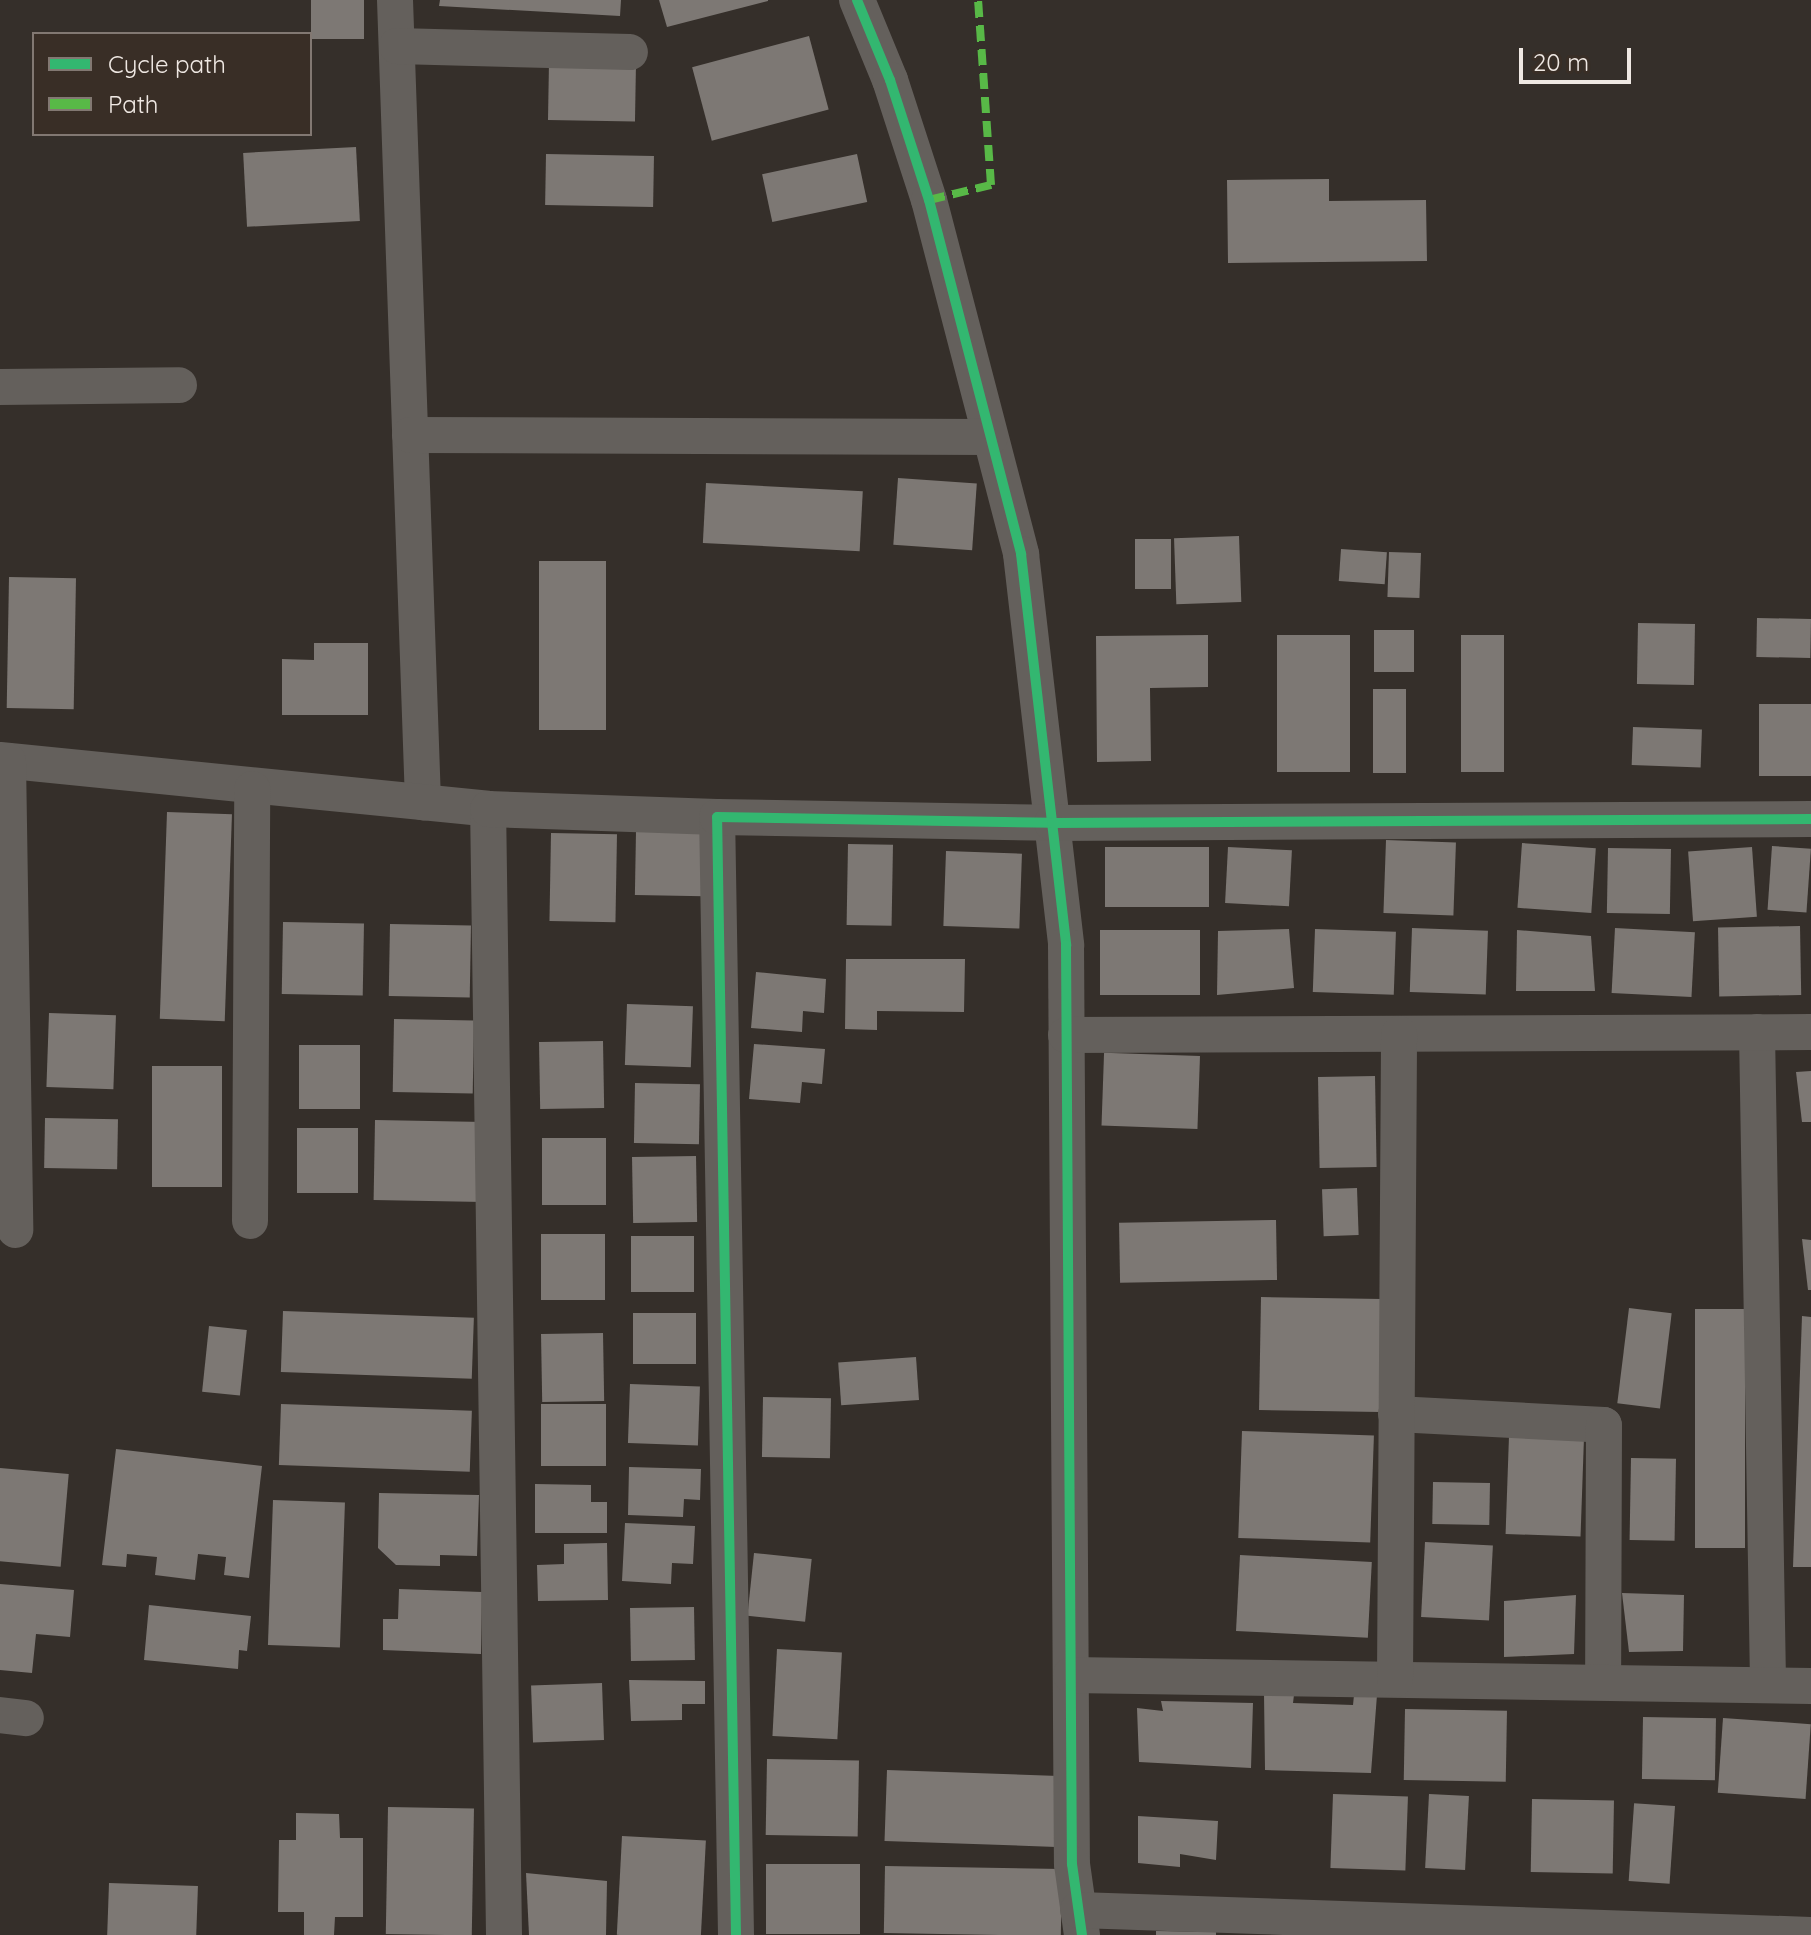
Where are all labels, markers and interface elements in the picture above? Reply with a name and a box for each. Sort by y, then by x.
legend [32,32,312,136]
scale bar [1523,32,1635,82]
text: 20 m [1533,47,1589,77]
text: Cycle path [108,49,226,79]
text: Path [108,89,159,119]

